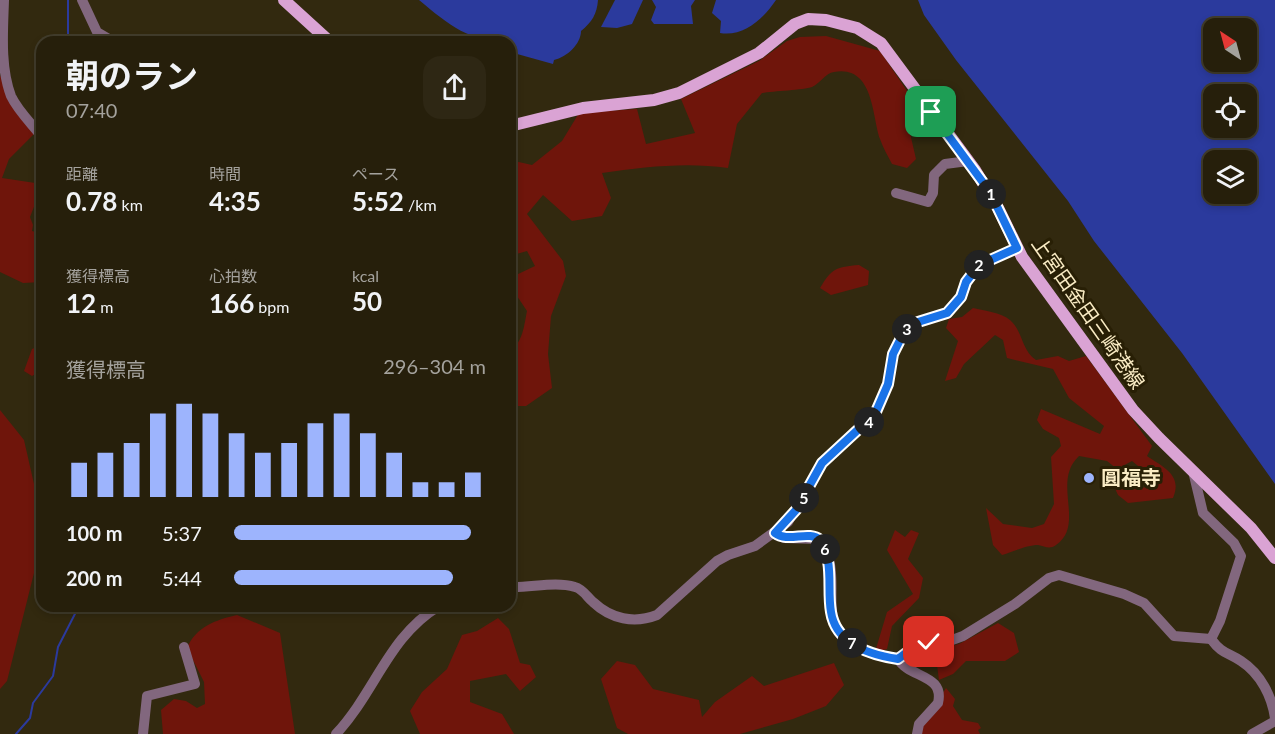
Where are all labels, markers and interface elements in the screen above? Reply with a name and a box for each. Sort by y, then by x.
north arrow [1203,18,1257,72]
map controls [1203,18,1257,204]
text: 朝のラン [66,55,198,95]
button: share [423,56,486,119]
button: locate [1203,84,1257,138]
pin [905,86,956,137]
icon: arrive [914,95,947,128]
text: 07:40 [66,98,117,122]
button: layers [1203,150,1257,204]
text: 距離 [66,164,98,183]
text: 時間 [209,164,241,183]
text: ペース [352,164,399,183]
pin: 1 [976,179,1006,209]
text: 1 [986,184,996,203]
text: 0.78 [66,185,117,217]
text: 4:35 [209,185,261,217]
text: 5:52 [352,185,404,217]
text: km [117,195,143,214]
text: /km [404,195,437,214]
street label: 上宮田金田三崎港線 [1027,232,1150,393]
pin: 2 [964,250,994,280]
text: 2 [974,255,984,274]
text: 獲得標高 [66,266,130,285]
text: 心拍数 [209,266,257,285]
text: kcal [352,266,379,285]
text: 50 [352,285,382,317]
text: 12 [66,287,96,319]
text: 166 [209,287,254,319]
text: m [96,297,113,316]
text: bpm [254,297,289,316]
pin: 3 [892,314,922,344]
text: 3 [902,319,912,338]
text: 296–304 m [383,354,486,378]
text: 獲得標高 [66,357,146,381]
pin: 4 [854,407,884,437]
text: 4 [864,412,874,431]
place label: 圓福寺 [1101,465,1161,489]
marker: 圓福寺 [1082,471,1096,485]
pin: 5 [789,483,819,513]
text: 5 [799,488,809,507]
text: 100 m [66,521,122,545]
text: 5:37 [162,521,202,545]
pin: 6 [810,534,840,564]
text: 6 [820,539,830,558]
text: 200 m [66,566,122,590]
text: 5:44 [162,566,202,590]
pin [903,616,954,667]
icon: check [912,625,945,658]
pin: 7 [837,628,867,658]
text: 7 [847,633,857,652]

